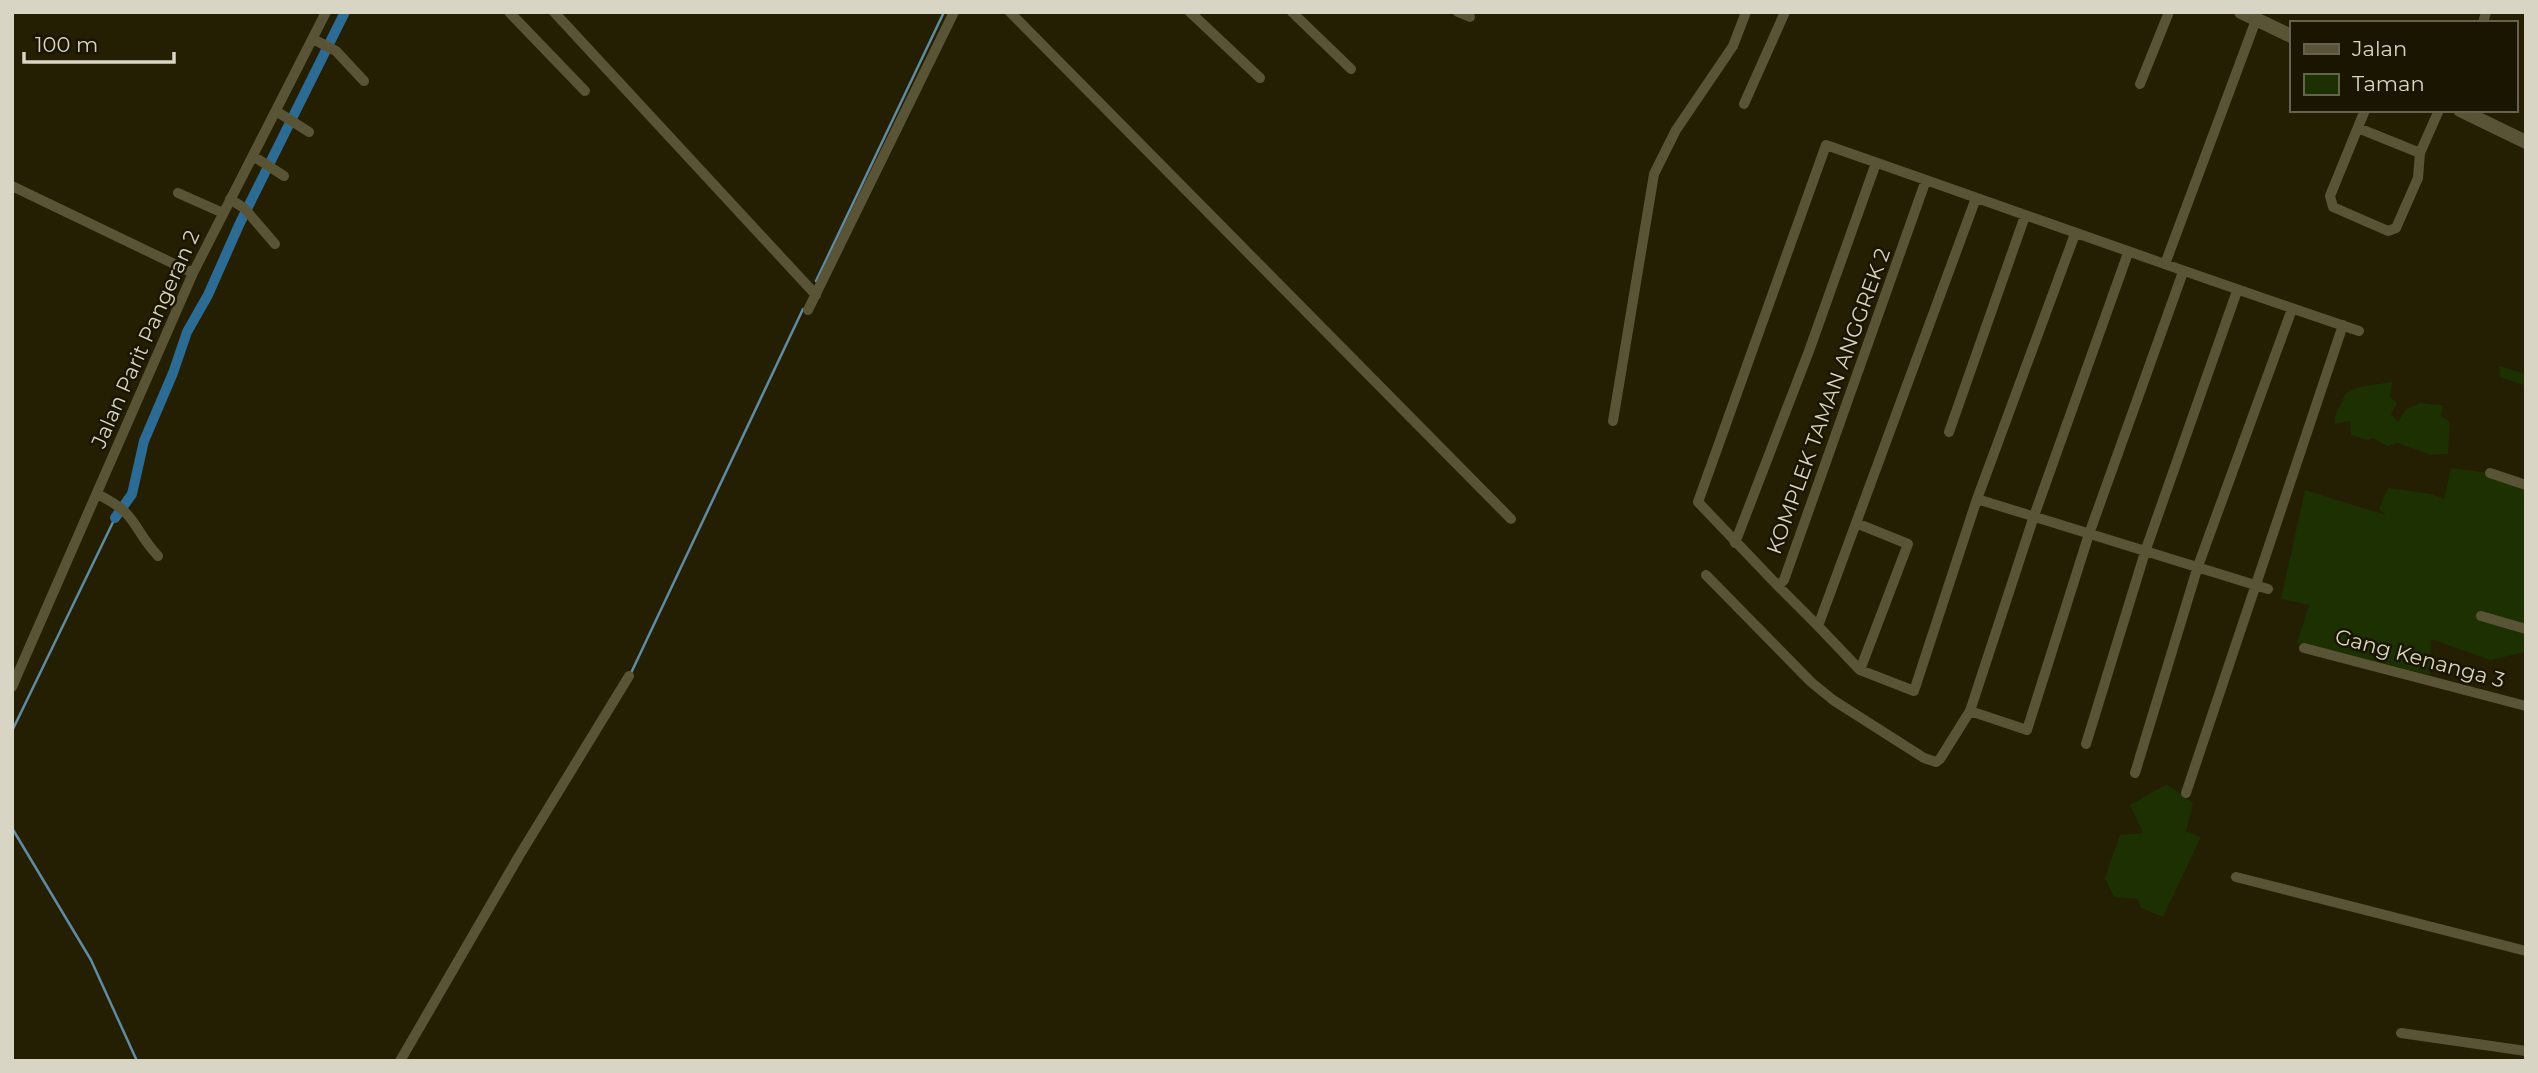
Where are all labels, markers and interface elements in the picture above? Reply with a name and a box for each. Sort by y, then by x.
scale bar [24,21,175,65]
legend [2290,21,2517,112]
text: 100 m [35,32,98,57]
text: Jalan [2351,36,2407,61]
text: Taman [2352,71,2425,96]
street label: Jalan Parit Pangeran 2 [85,226,204,453]
street label: KOMPLEK TAMAN ANGGREK 2 [1761,245,1895,557]
street label: Gang Kenanga 3 [2332,623,2508,693]

